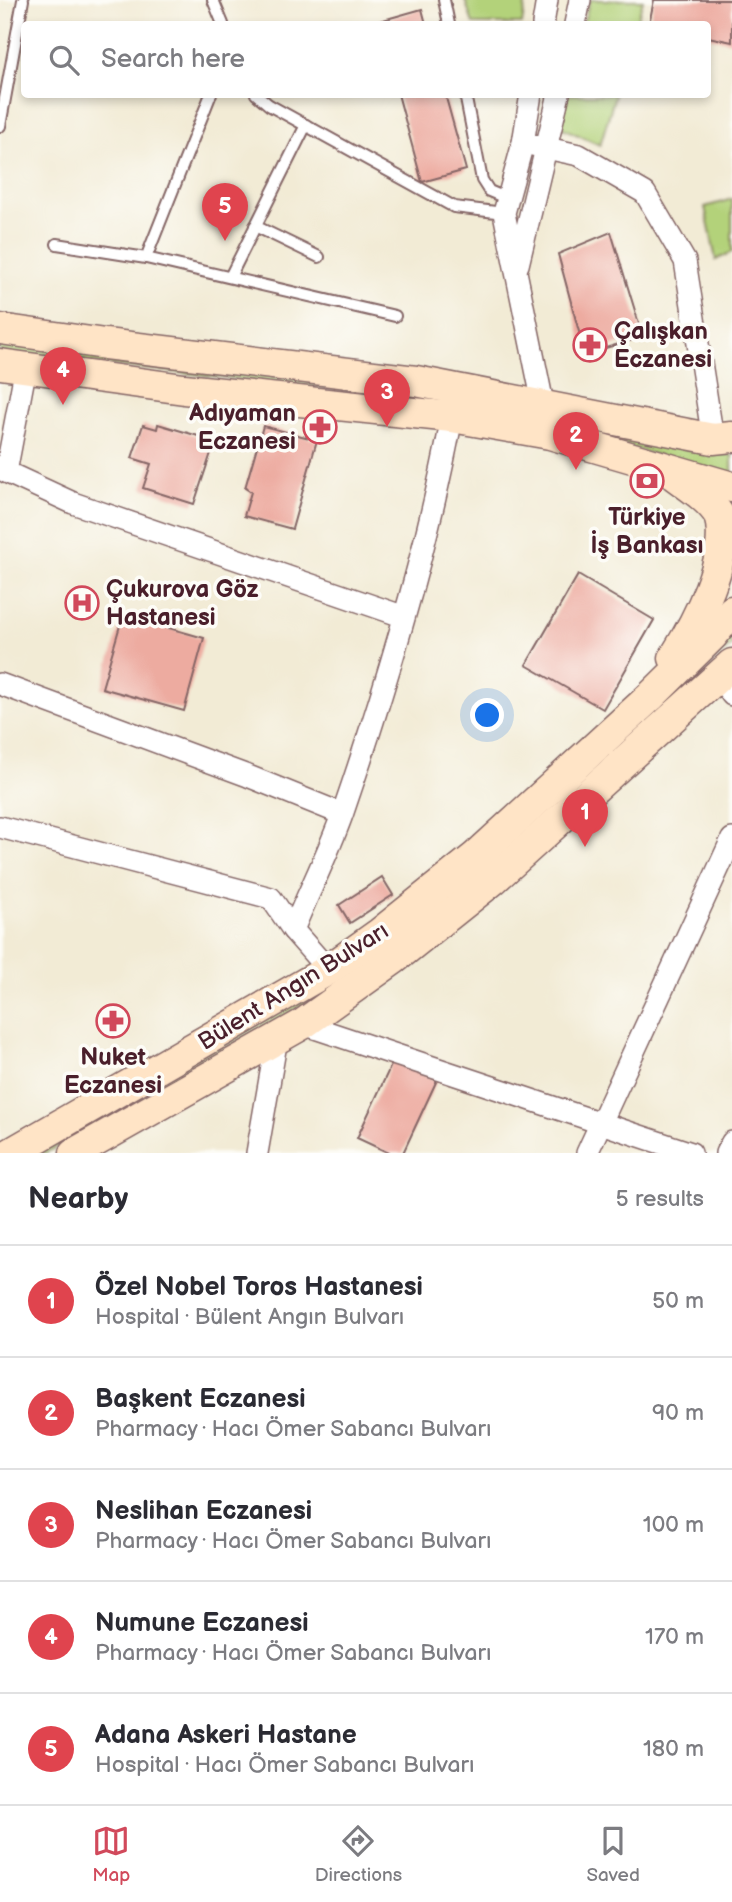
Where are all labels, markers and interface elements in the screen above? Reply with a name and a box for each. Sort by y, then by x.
search box [21,21,711,98]
icon: search [45,41,83,79]
text: Search here [101,44,245,75]
pin: 5 [202,183,248,241]
place label: Çalışkan Eczanesi [614,317,712,374]
pharmacy icon: Çalışkan Eczanesi [571,326,609,364]
pin: 4 [40,347,86,405]
pin: 3 [364,369,410,427]
place label: Adıyaman Eczanesi [188,399,296,456]
pharmacy icon: Adıyaman Eczanesi [301,408,339,446]
pin: 2 [553,412,599,470]
bank icon: Türkiye İş Bankası [628,462,666,500]
place label: Türkiye İş Bankası [591,503,703,560]
place label: Çukurova Göz Hastanesi [106,575,259,632]
hospital icon: Çukurova Göz Hastanesi [63,584,101,622]
your location [470,698,504,732]
pin: 1 [562,789,608,847]
street label: Bülent Angın Bulvarı [193,916,394,1057]
pharmacy icon: Nuket Eczanesi [94,1002,132,1040]
place label: Nuket Eczanesi [64,1043,162,1100]
text: Nearby [28,1181,128,1217]
text: 5 results [616,1185,704,1213]
text: Özel Nobel Toros Hastanesi [95,1272,423,1303]
text: 1 [46,1287,56,1315]
text: 50 m [652,1287,704,1315]
text: Hospital · Bülent Angın Bulvarı [95,1303,404,1331]
text: Başkent Eczanesi [95,1384,306,1415]
text: 2 [44,1399,58,1427]
text: 90 m [652,1399,704,1427]
text: Pharmacy · Hacı Ömer Sabancı Bulvarı [95,1415,491,1443]
text: Neslihan Eczanesi [95,1496,312,1527]
text: 3 [44,1511,58,1539]
text: 100 m [643,1511,704,1539]
text: Pharmacy · Hacı Ömer Sabancı Bulvarı [95,1527,491,1555]
text: Numune Eczanesi [95,1608,309,1639]
text: 4 [44,1623,58,1651]
text: 170 m [645,1623,704,1651]
text: Pharmacy · Hacı Ömer Sabancı Bulvarı [95,1639,491,1667]
text: Adana Askeri Hastane [95,1720,357,1751]
text: 5 [44,1735,58,1763]
text: 180 m [643,1735,704,1763]
text: Hospital · Hacı Ömer Sabancı Bulvarı [95,1751,474,1779]
tab: Map [92,1822,130,1887]
tab: Directions [315,1822,402,1887]
tab: Saved [586,1822,640,1887]

